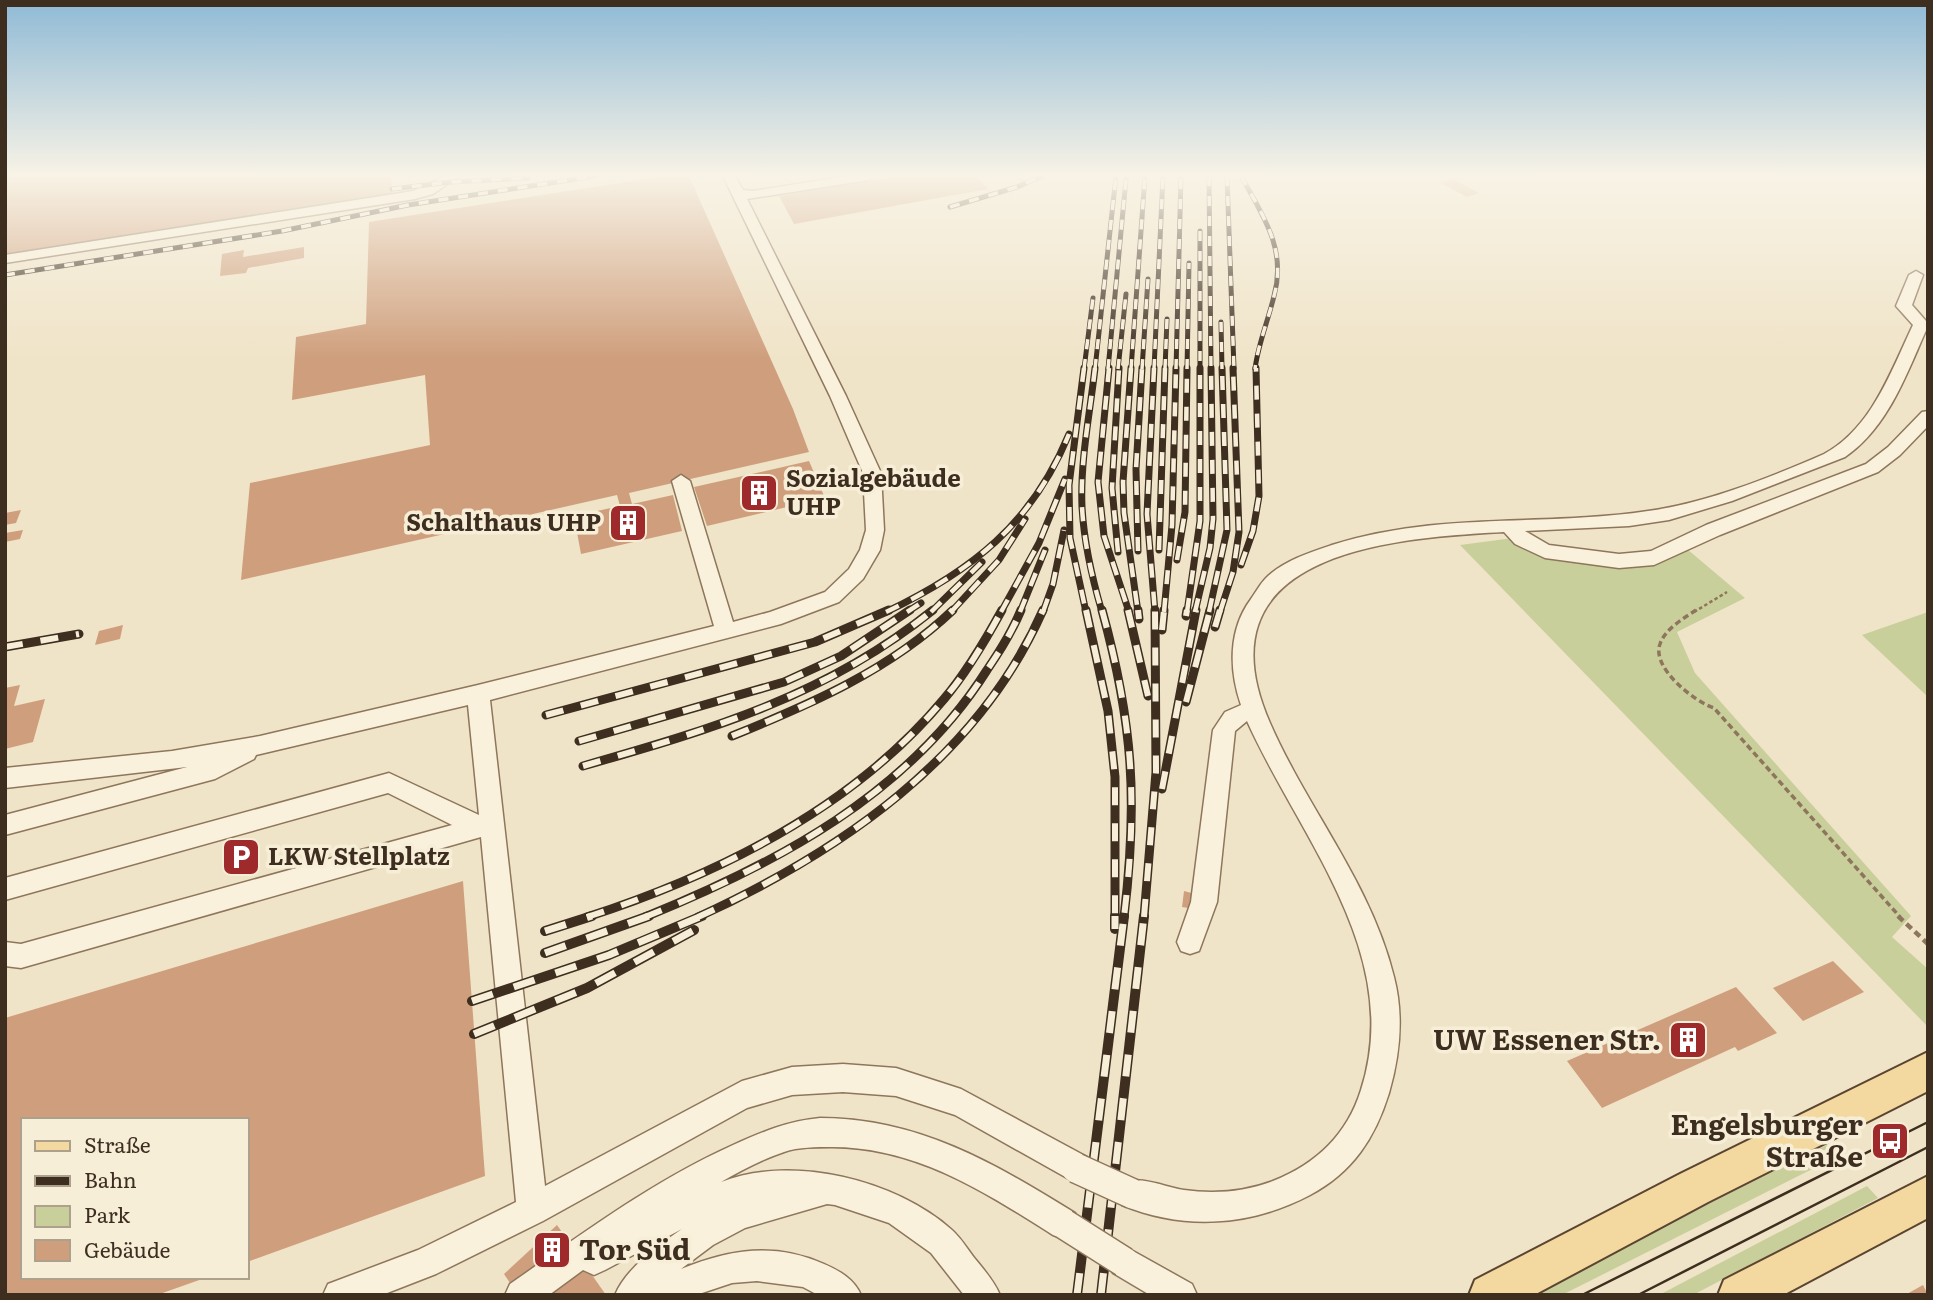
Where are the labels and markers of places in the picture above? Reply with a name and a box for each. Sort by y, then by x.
place label: Sozialgebäude UHP [786,459,961,522]
building icon: Sozialgebäude UHP [738,472,780,514]
building icon: Schalthaus UHP [607,502,649,544]
place label: Schalthaus UHP [406,503,601,538]
parking icon: LKW Stellplatz [220,836,262,878]
place label: LKW Stellplatz [268,837,450,872]
place label: UW Essener Str. [1433,1017,1661,1059]
building icon: UW Essener Str. [1667,1019,1709,1061]
place label: Engelsburger Straße [1671,1102,1863,1176]
bus stop icon: Engelsburger Straße [1869,1120,1911,1162]
place label: Tor Süd [579,1227,690,1269]
building icon: Tor Süd [531,1229,573,1271]

